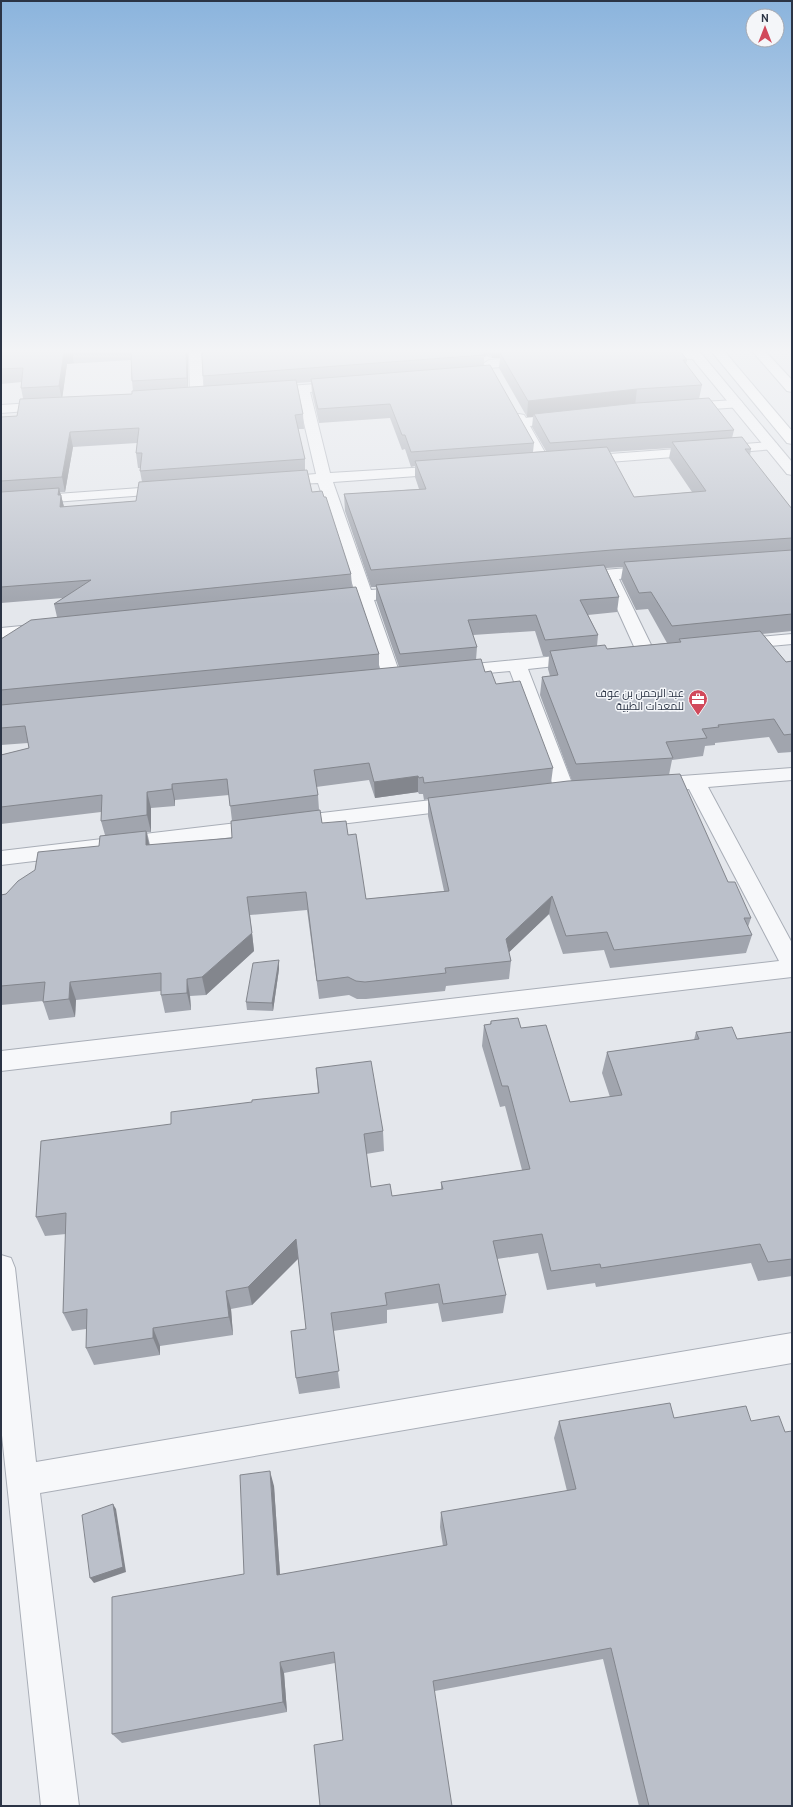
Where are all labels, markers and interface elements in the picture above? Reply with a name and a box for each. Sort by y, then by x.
north arrow [745,8,785,48]
text: N [761,11,769,25]
place label: عبد الرحمن بن عوف للمعدات الطبية [596,686,684,713]
office icon: عبد الرحمن بن عوف للمعدات الطبية [687,688,709,716]

